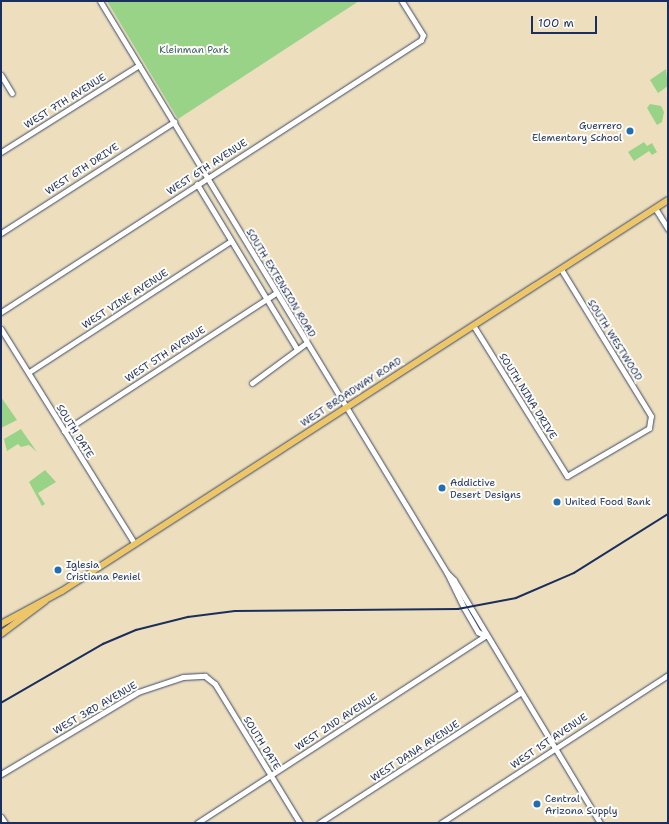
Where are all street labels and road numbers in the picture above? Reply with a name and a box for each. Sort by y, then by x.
street label: WEST 7TH AVENUE [22,71,108,131]
street label: WEST 6TH AVENUE [164,136,250,198]
street label: WEST 6TH DRIVE [43,141,121,197]
street label: SOUTH EXTENSION ROAD [244,227,318,339]
street label: WEST VINE AVENUE [80,267,170,331]
street label: SOUTH WESTWOOD [585,297,645,383]
street label: WEST 5TH AVENUE [123,324,207,384]
street label: SOUTH NINA DRIVE [497,351,559,441]
street label: WEST BROADWAY ROAD [298,355,404,429]
street label: SOUTH DATE [54,402,96,460]
street label: WEST 3RD AVENUE [51,679,139,737]
street label: WEST 2ND AVENUE [293,691,379,753]
street label: WEST 1ST AVENUE [508,711,590,771]
street label: SOUTH DATE [241,714,283,772]
street label: WEST DANA AVENUE [369,718,461,784]

